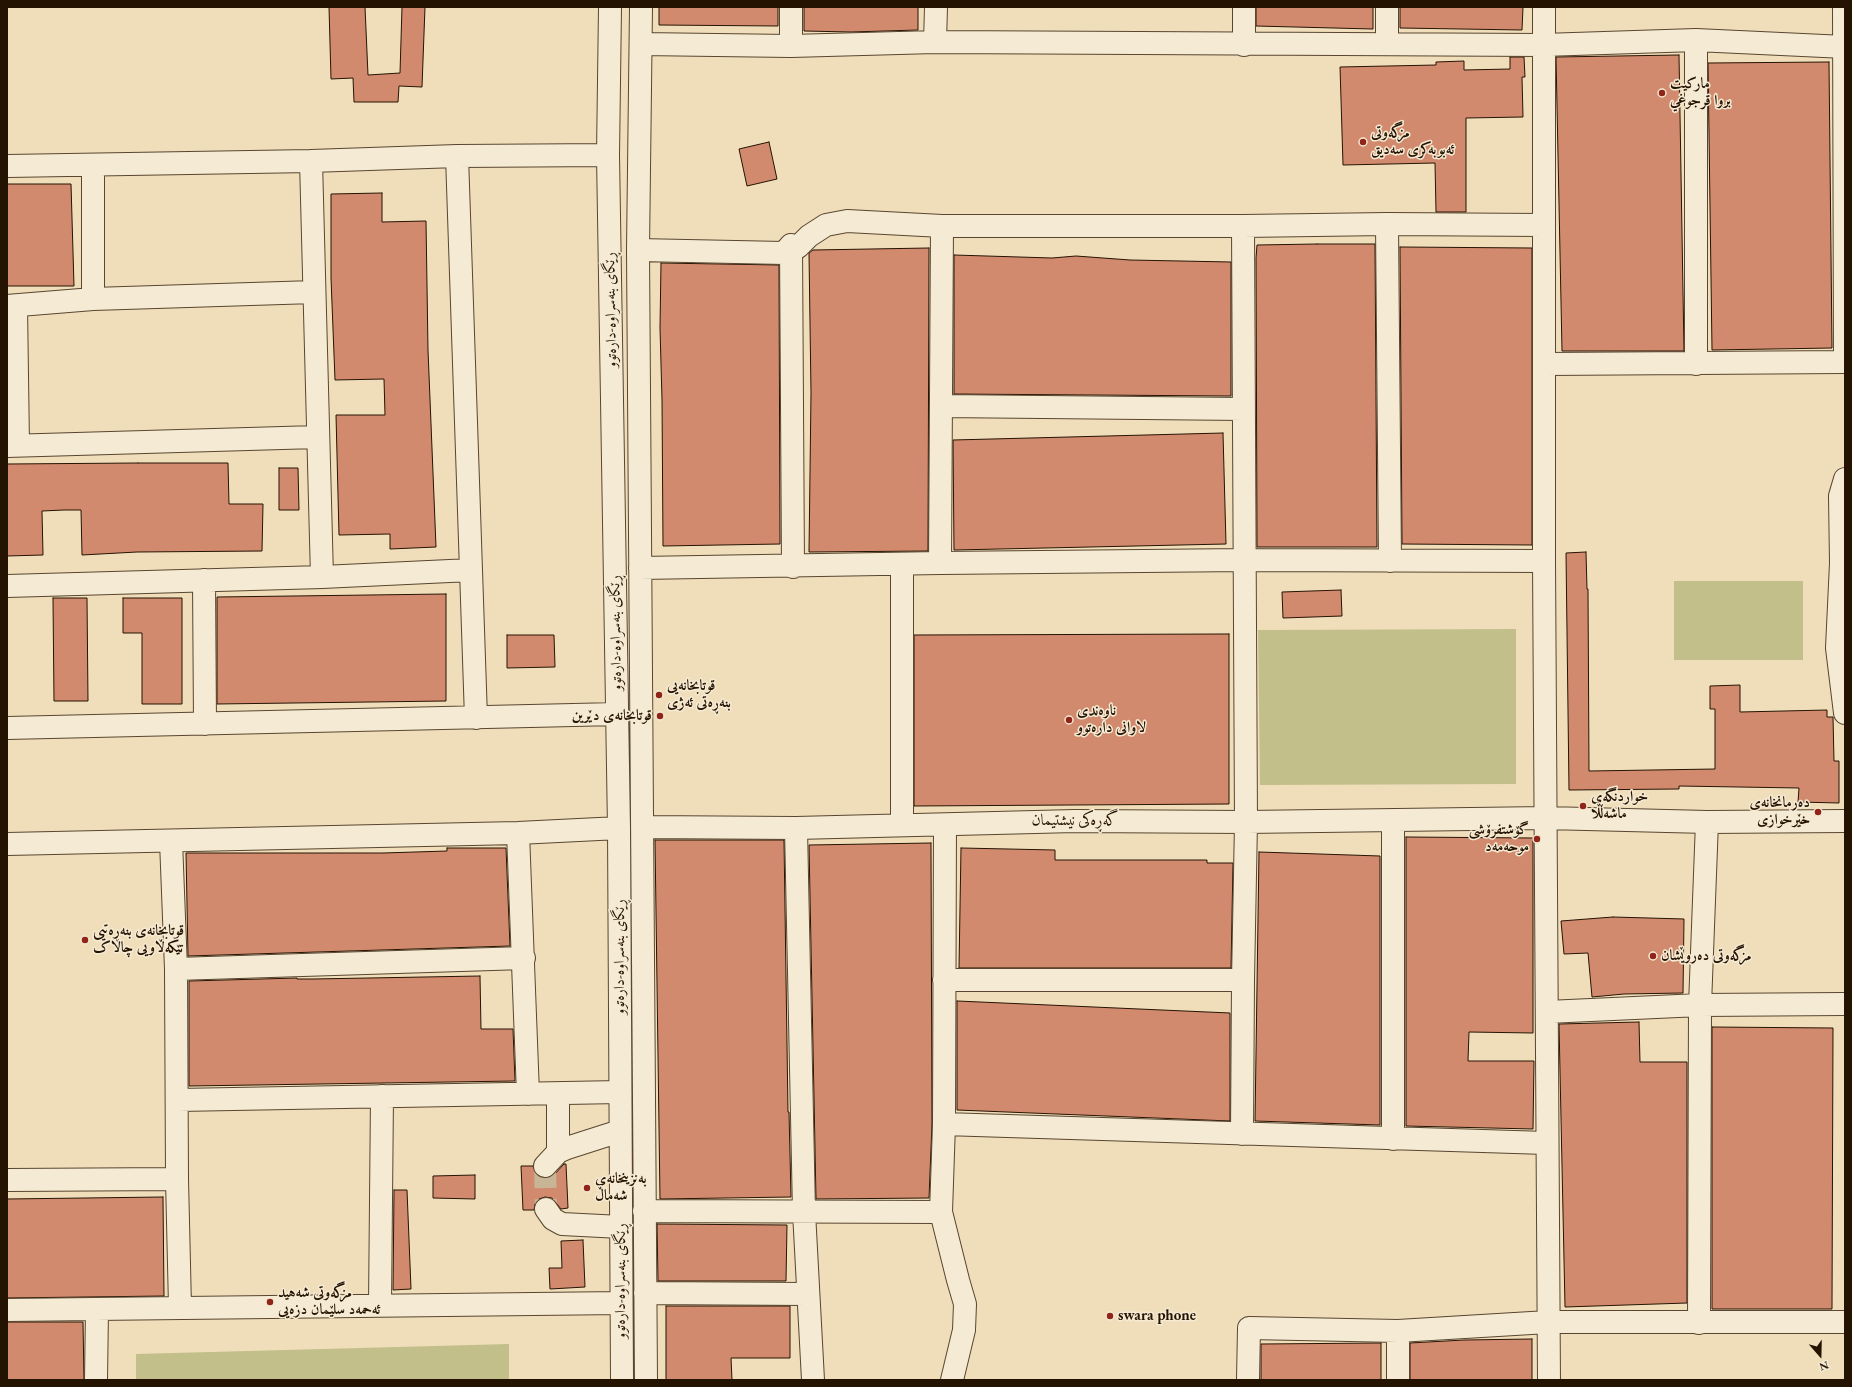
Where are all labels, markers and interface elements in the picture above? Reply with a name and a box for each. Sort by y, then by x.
place label: ماركيت بروا قرجوغي [1670,75,1731,110]
marker: ماركيت بروا قرجوغي [1657,88,1667,98]
place label: مزگەوتی ئەبوبەکری سەدیق [1371,124,1454,159]
marker: مزگەوتی ئەبوبەکری سەدیق [1358,137,1368,147]
street label: ڕێگای بنەسراوە-دارەتوو [601,252,621,368]
street label: ڕێگای بنەسراوە-دارەتوو [606,575,626,691]
place label: قوتابخانەیی بنەڕەتی ئەژی [667,677,731,712]
marker: قوتابخانەیی بنەڕەتی ئەژی [654,690,664,700]
place label: ناوەندی لاوانی دارەتوو [1077,702,1146,737]
place label: قوتابخانەى دێرین [572,707,652,725]
marker: قوتابخانەى دێرین [655,711,665,721]
marker: ناوەندی لاوانی دارەتوو [1064,715,1074,725]
place label: خواردنگەی ماشەڵڵا [1591,788,1648,823]
place label: دەرمانخانەی خێرخوازی [1749,794,1810,829]
marker: خواردنگەی ماشەڵڵا [1578,801,1588,811]
marker: دەرمانخانەی خێرخوازی [1813,807,1823,817]
district label: گەڕەکی نیشتیمان [1031,811,1119,831]
place label: گۆشتفرۆشی موحەمەد [1469,821,1529,856]
marker: گۆشتفرۆشی موحەمەد [1532,834,1542,844]
street label: ڕێگای بنەسراوە-دارەتوو [611,899,629,1015]
place label: قوتابخانەی بنەڕەتیی تێکەڵاویی چالاک [93,922,184,957]
marker: قوتابخانەی بنەڕەتیی تێکەڵاویی چالاک [80,935,90,945]
place label: مزگەوتی دەروێشان [1661,947,1751,965]
marker: مزگەوتی دەروێشان [1648,951,1658,961]
place label: بەنزینخانەی شەماڵ [595,1170,647,1205]
marker: بەنزینخانەی شەماڵ [582,1183,592,1193]
street label: ڕێگای بنەسراوە-دارەتوو [612,1223,630,1339]
place label: مزگەوتی شەهید ئەحمەد سلێمان دزەیی [278,1284,380,1319]
marker: مزگەوتی شەهید ئەحمەد سلێمان دزەیی [265,1297,275,1307]
place label: swara phone [1118,1307,1196,1325]
marker: swara phone [1105,1311,1115,1321]
north arrow [1800,1335,1840,1375]
text: N [1818,1358,1831,1374]

